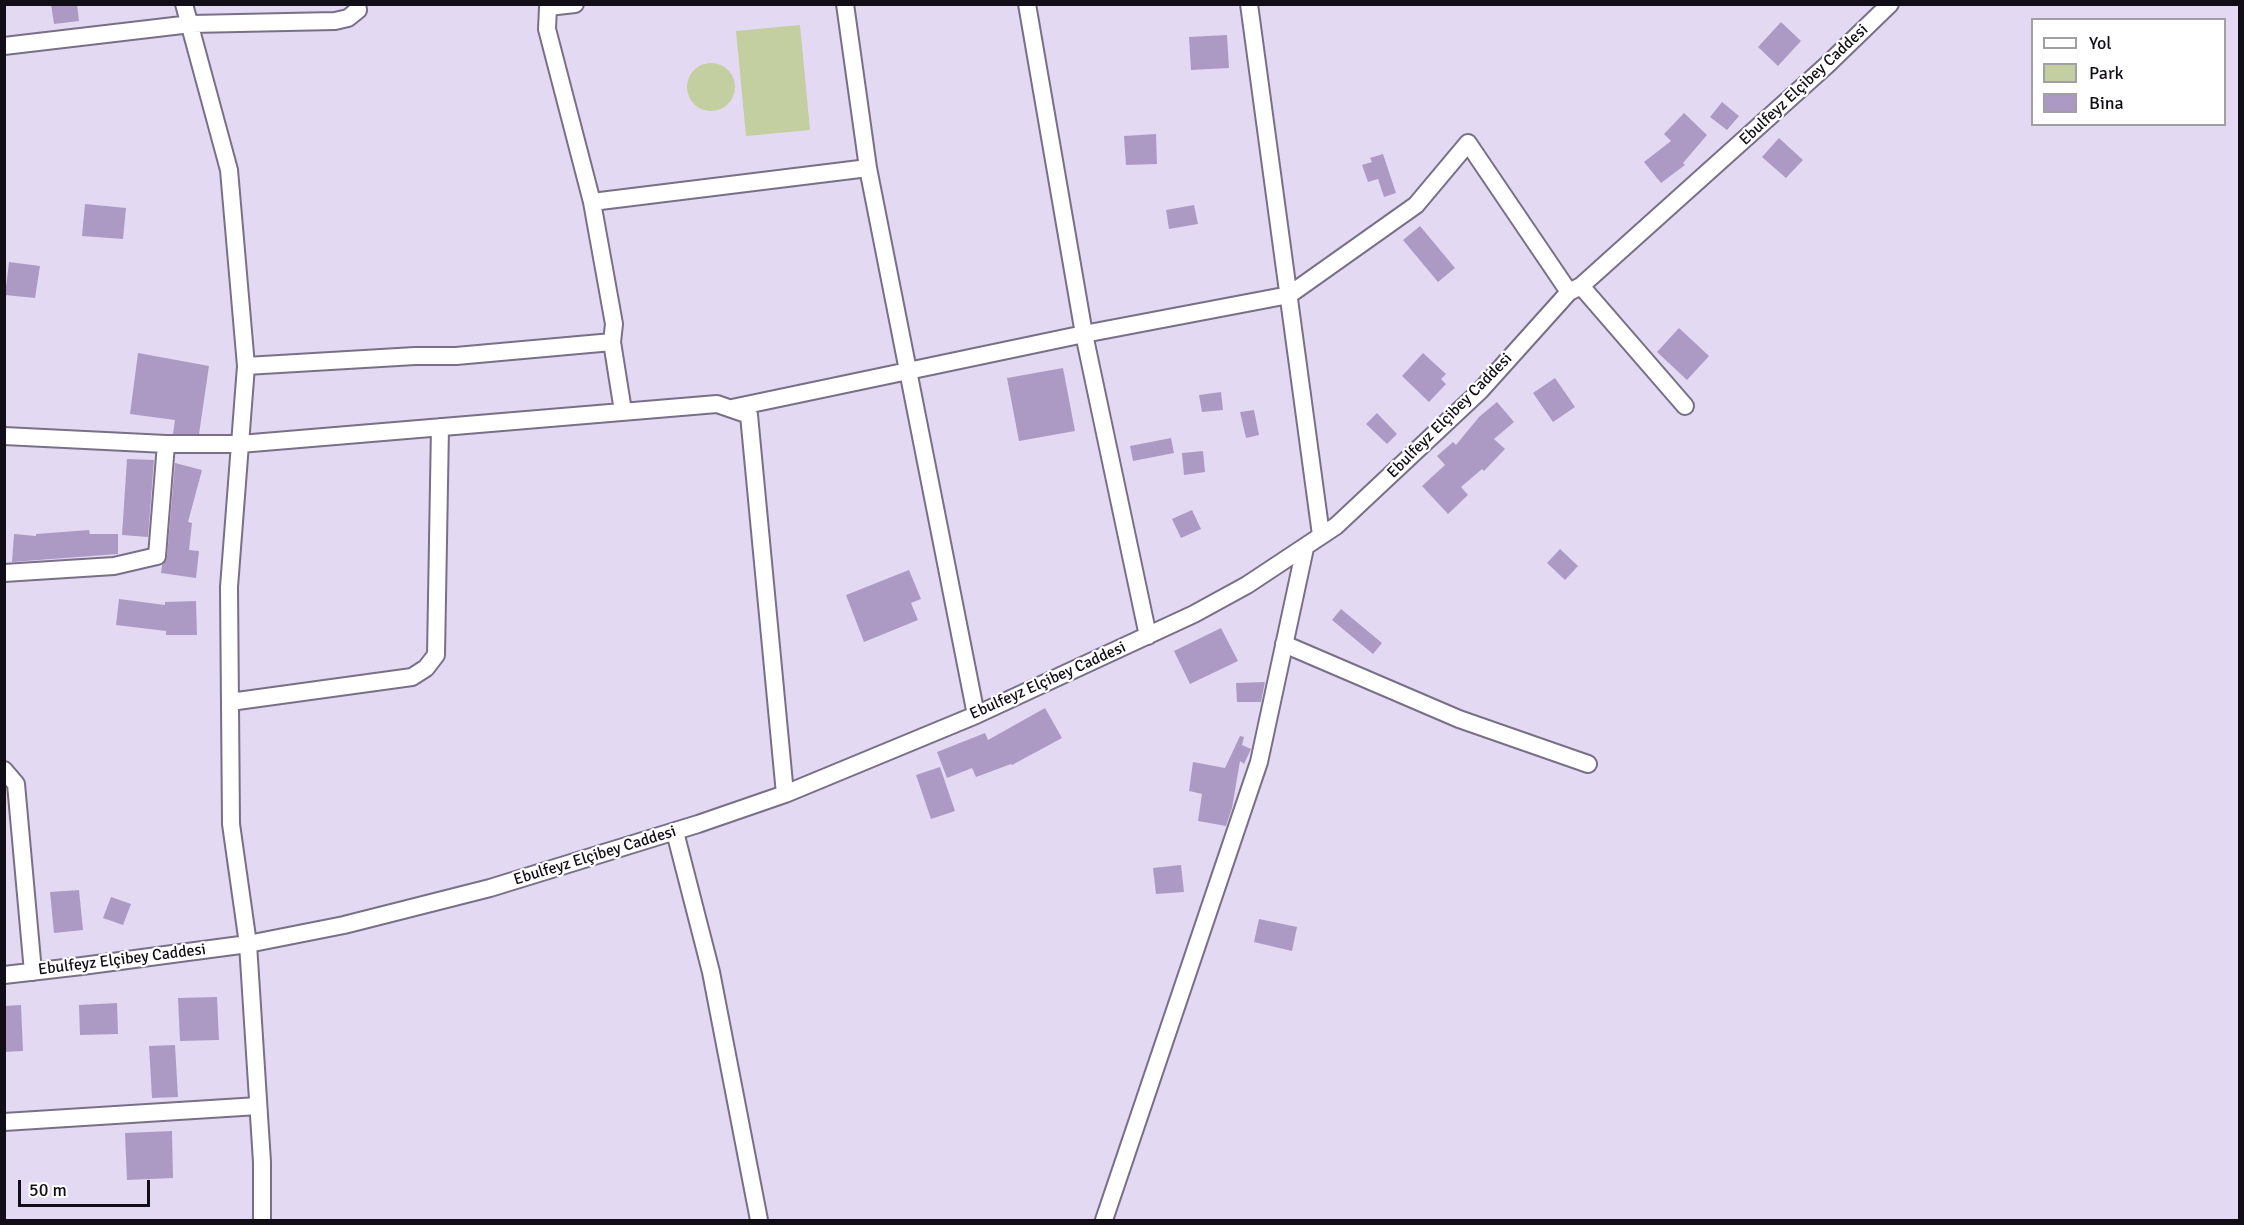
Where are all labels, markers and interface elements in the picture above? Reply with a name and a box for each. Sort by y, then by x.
legend [2031,18,2226,126]
street label: Ebulfeyz Elçibey Caddesi [1736,20,1872,150]
text: Yol [2089,32,2112,54]
text: Park [2089,62,2124,84]
text: Bina [2089,92,2124,114]
street label: Ebulfeyz Elçibey Caddesi [1384,350,1516,482]
street label: Ebulfeyz Elçibey Caddesi [967,638,1129,724]
street label: Ebulfeyz Elçibey Caddesi [511,822,679,890]
street label: Ebulfeyz Elçibey Caddesi [37,940,207,980]
scale bar [21,1168,153,1206]
text: 50 m [29,1179,67,1201]

